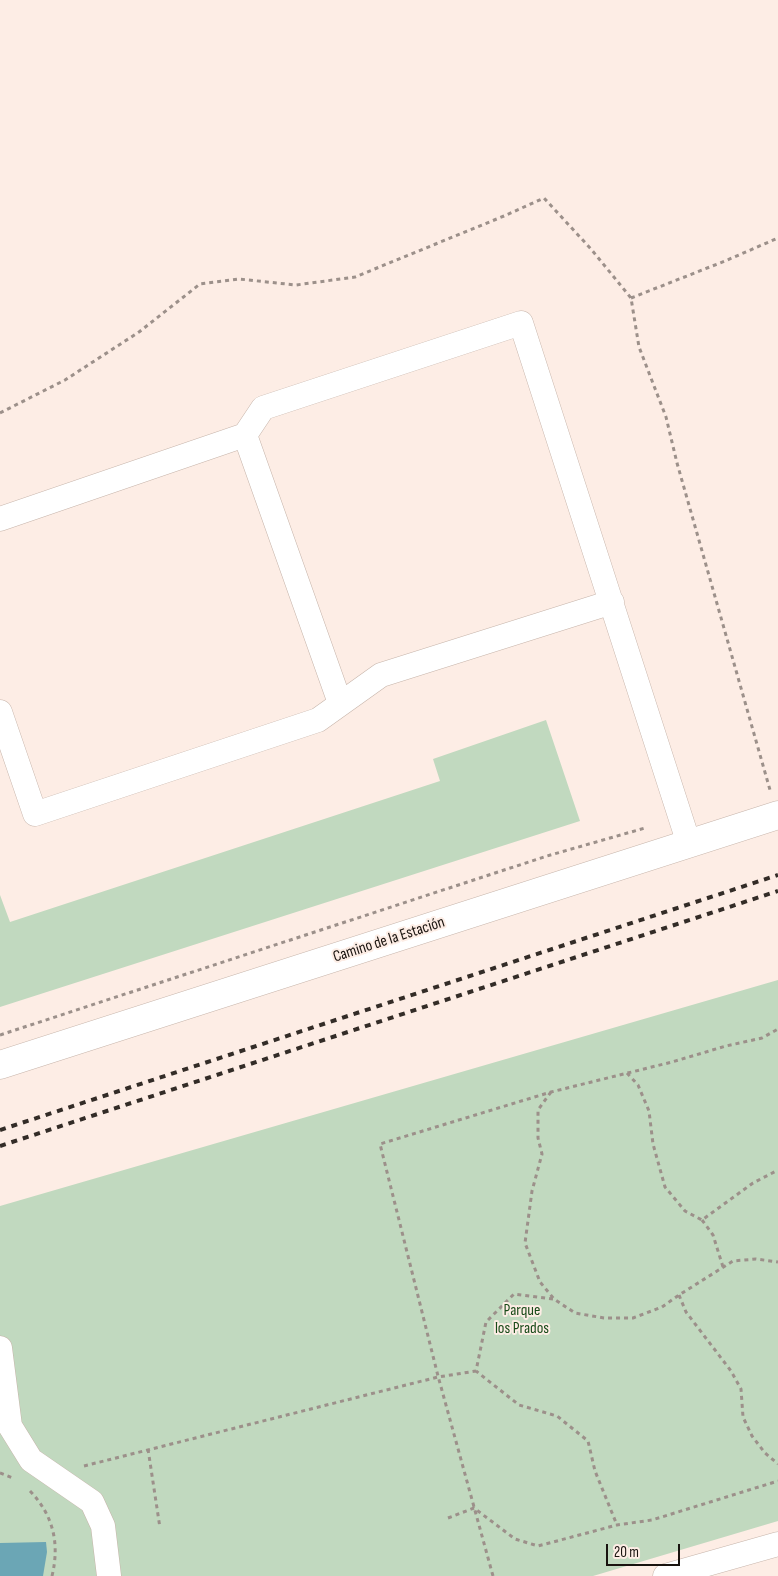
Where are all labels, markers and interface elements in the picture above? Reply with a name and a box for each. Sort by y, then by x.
street label: Camino de la Estación [331,913,447,967]
park label: Parque los Prados [495,1301,549,1339]
scale bar [608,1534,682,1566]
text: 20 m [614,1543,639,1562]

